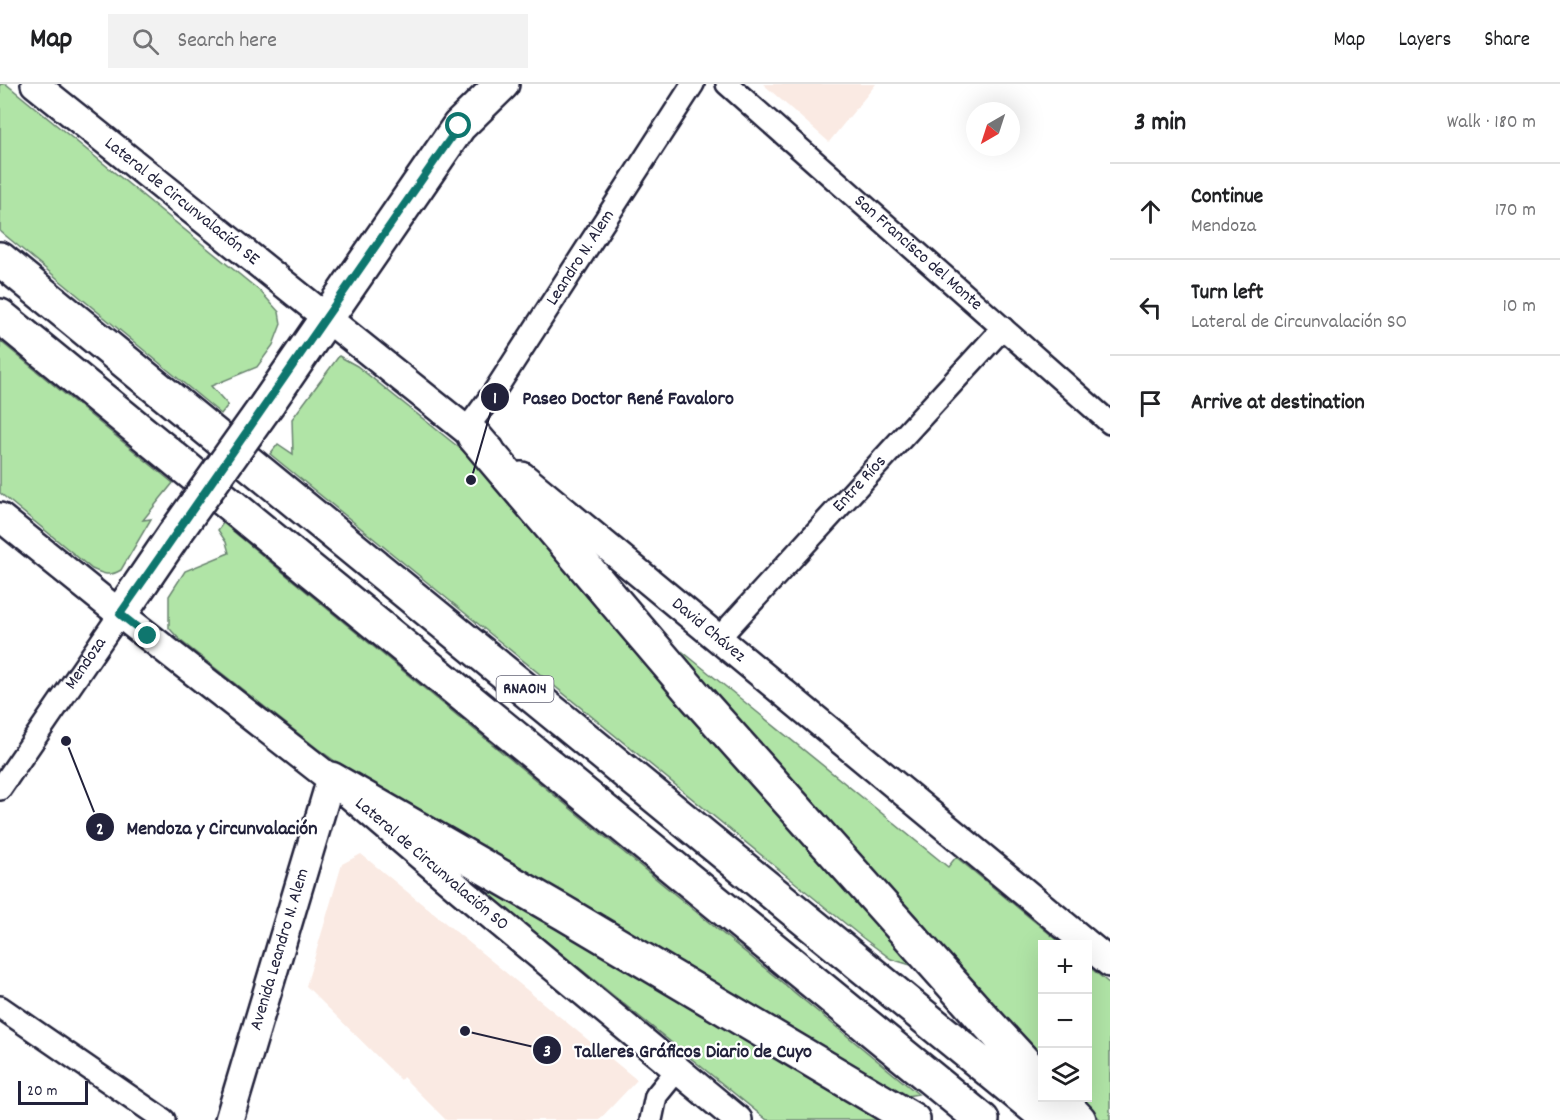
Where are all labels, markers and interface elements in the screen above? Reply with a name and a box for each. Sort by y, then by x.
search box [108,14,528,68]
text: Map [30,21,72,61]
icon: search [129,25,162,58]
text: Search here [177,26,277,57]
text: Map [1334,26,1365,56]
text: Layers [1398,26,1451,56]
text: Share [1484,26,1530,56]
north arrow [966,102,1020,156]
text: 3 min [1134,105,1186,142]
text: Walk · 180 m [1447,109,1536,137]
route start [445,112,471,138]
street label: Lateral de Circunvalación SE [99,132,265,272]
text: Continue [1191,182,1263,213]
street label: San Francisco del Monte [848,189,988,317]
icon: ahead [1134,195,1167,228]
text: 170 m [1495,197,1536,225]
street label: Leandro N. Alem [540,205,621,311]
text: Mendoza [1191,213,1256,241]
text: Turn left [1191,278,1263,309]
icon: left [1134,291,1167,324]
text: 10 m [1502,293,1536,321]
text: Lateral de Circunvalación SO [1191,309,1407,337]
callout: Paseo Doctor René Favaloro [480,378,746,416]
text: Paseo Doctor René Favaloro [522,386,734,414]
text: 1 [493,387,497,412]
icon: arrive [1134,387,1167,420]
text: Arrive at destination [1191,388,1365,419]
street label: Entre Ríos [827,450,893,518]
street label: David Chávez [666,592,751,669]
route end [134,622,160,648]
street label: Mendoza [59,632,113,695]
road number: RNA014 [496,676,554,702]
street label: Lateral de Circunvalación SO [349,792,514,937]
callout: Mendoza y Circunvalación [85,808,329,846]
text: Mendoza y Circunvalación [127,816,317,844]
text: 2 [96,818,104,843]
street label: Avenida Leandro N. Alem [244,866,316,1033]
map controls [1038,940,1092,1102]
button: + [1038,940,1092,994]
button: − [1038,994,1092,1048]
callout: Talleres Gráficos Diario de Cuyo [532,1031,824,1069]
text: Talleres Gráficos Diario de Cuyo [574,1039,812,1067]
text: 3 [543,1040,551,1065]
button: layers [1038,1048,1092,1102]
scale bar [18,1078,88,1106]
text: 20 m [27,1080,57,1103]

